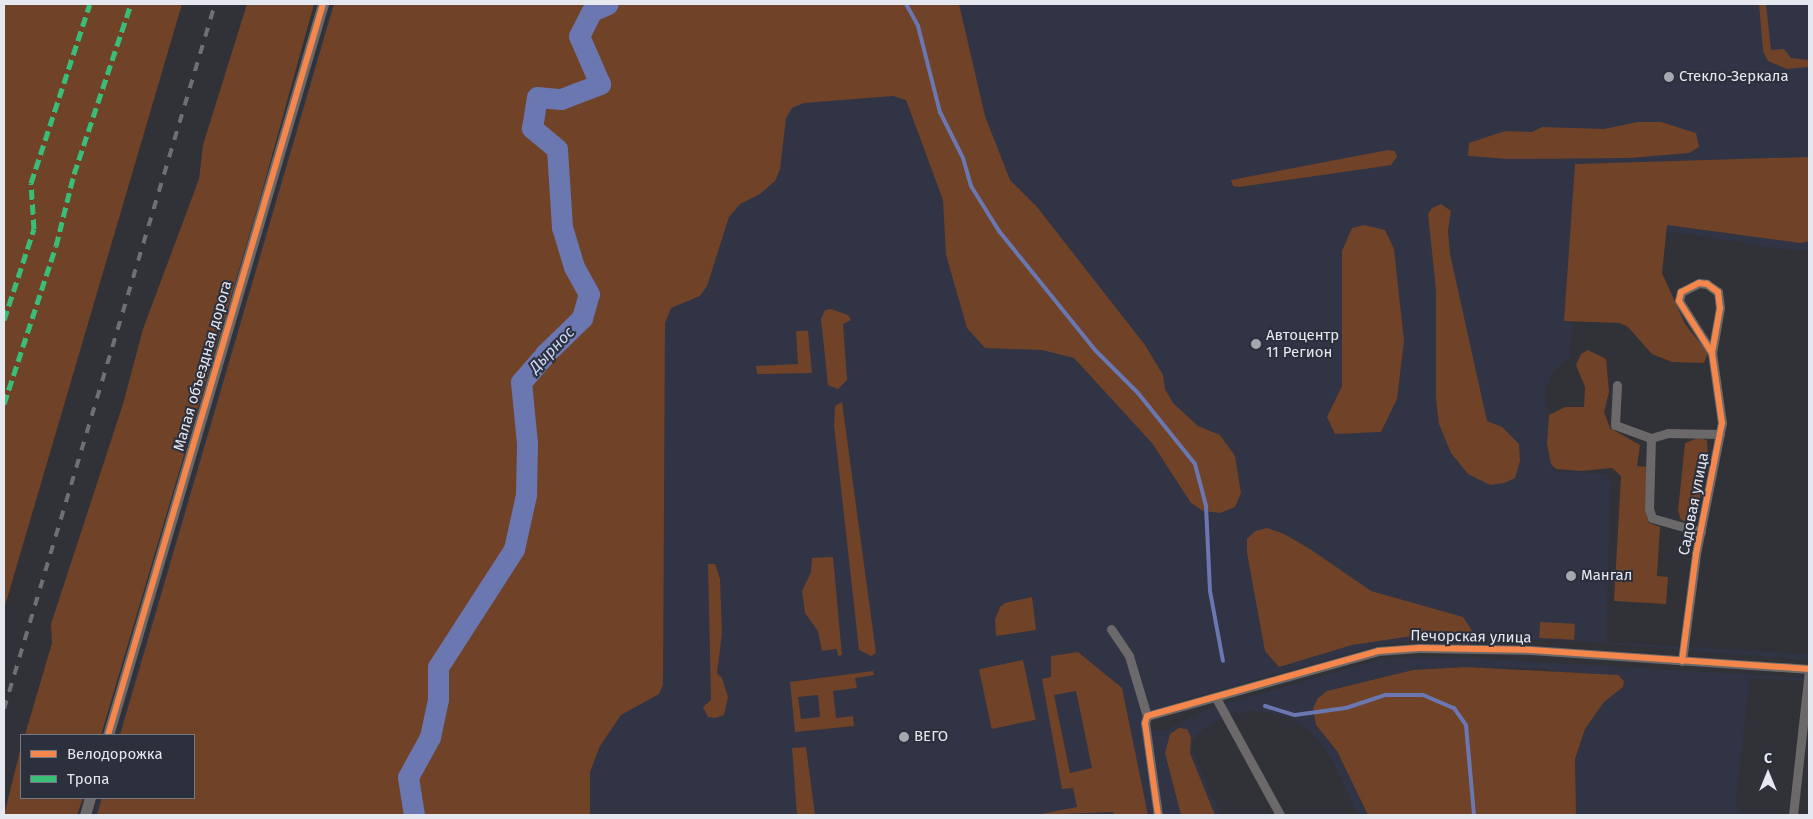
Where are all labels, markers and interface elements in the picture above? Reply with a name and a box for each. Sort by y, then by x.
place label: Стекло-Зеркала [1679,68,1789,86]
marker: Стекло-Зеркала [1663,71,1675,83]
street label: Малая объездная дорога [170,279,236,453]
water label: Дырнос [525,323,579,377]
place label: Автоцентр 11 Регион [1266,326,1339,361]
marker: Автоцентр 11 Регион [1250,338,1262,350]
street label: Садовая улица [1675,451,1713,557]
place label: Мангал [1581,567,1632,585]
marker: Мангал [1565,570,1577,582]
street label: Печорская улица [1410,627,1532,647]
place label: ВЕГО [914,728,948,746]
marker: ВЕГО [898,731,910,743]
legend [20,734,195,799]
text: Велодорожка [67,745,163,763]
north arrow [1743,749,1793,799]
text: С [1764,750,1772,767]
text: Тропа [67,770,109,788]

